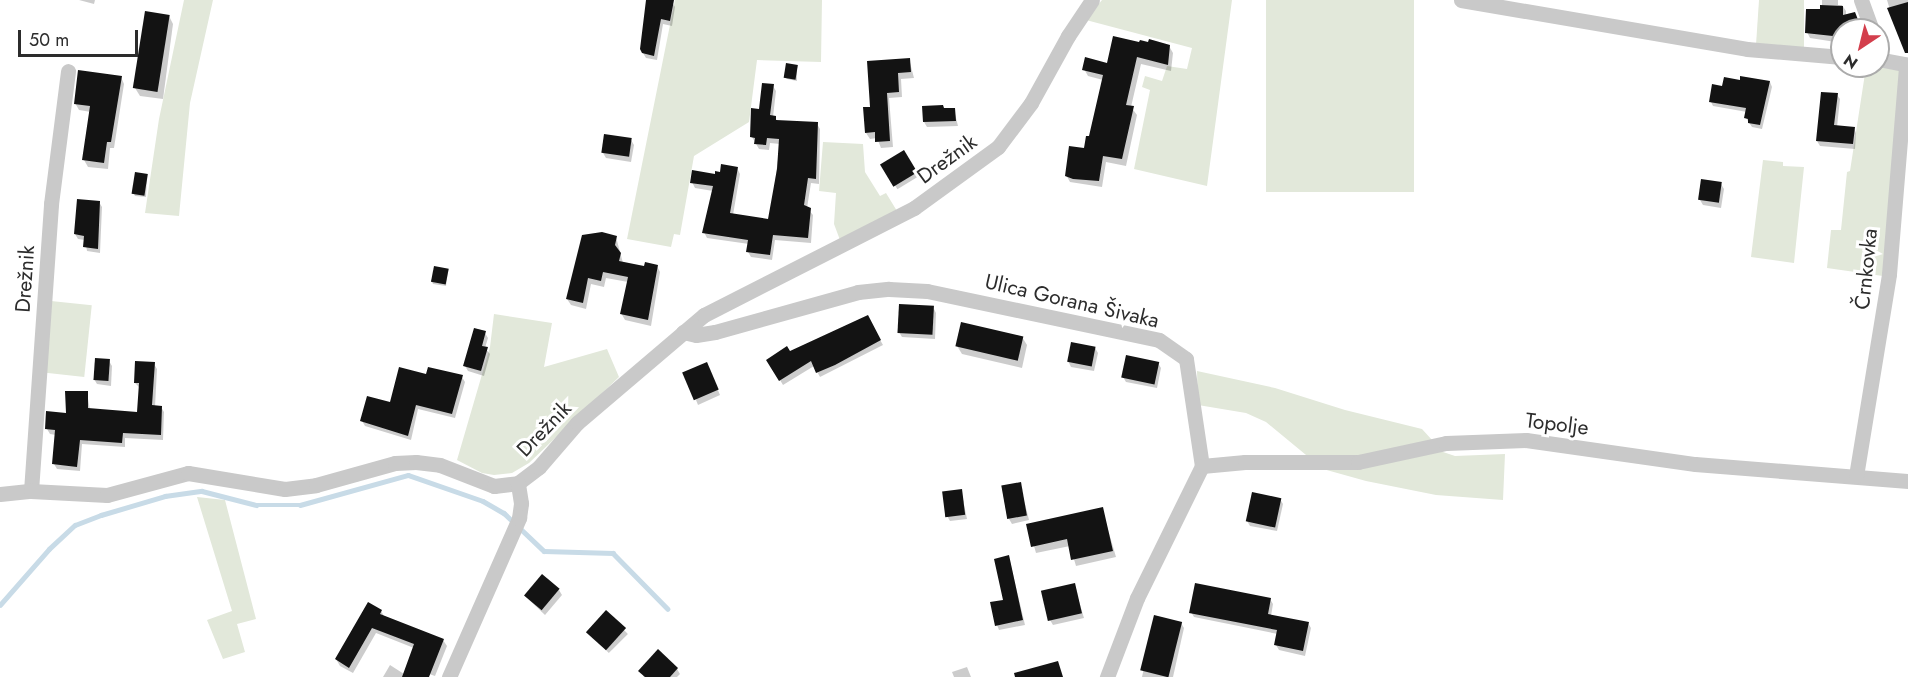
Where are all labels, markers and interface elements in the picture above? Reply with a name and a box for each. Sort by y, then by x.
scale bar [21,18,141,56]
north arrow [1830,18,1890,78]
text: 50 m [29,27,69,53]
text: N [1839,48,1862,75]
street label: Drežnik [912,129,982,189]
street label: Črnkovka [1849,227,1883,311]
street label: Drežnik [10,245,40,313]
street label: Ulica Gorana Šivaka [982,269,1162,333]
street label: Drežnik [512,396,576,462]
street label: Topolje [1524,408,1590,440]

